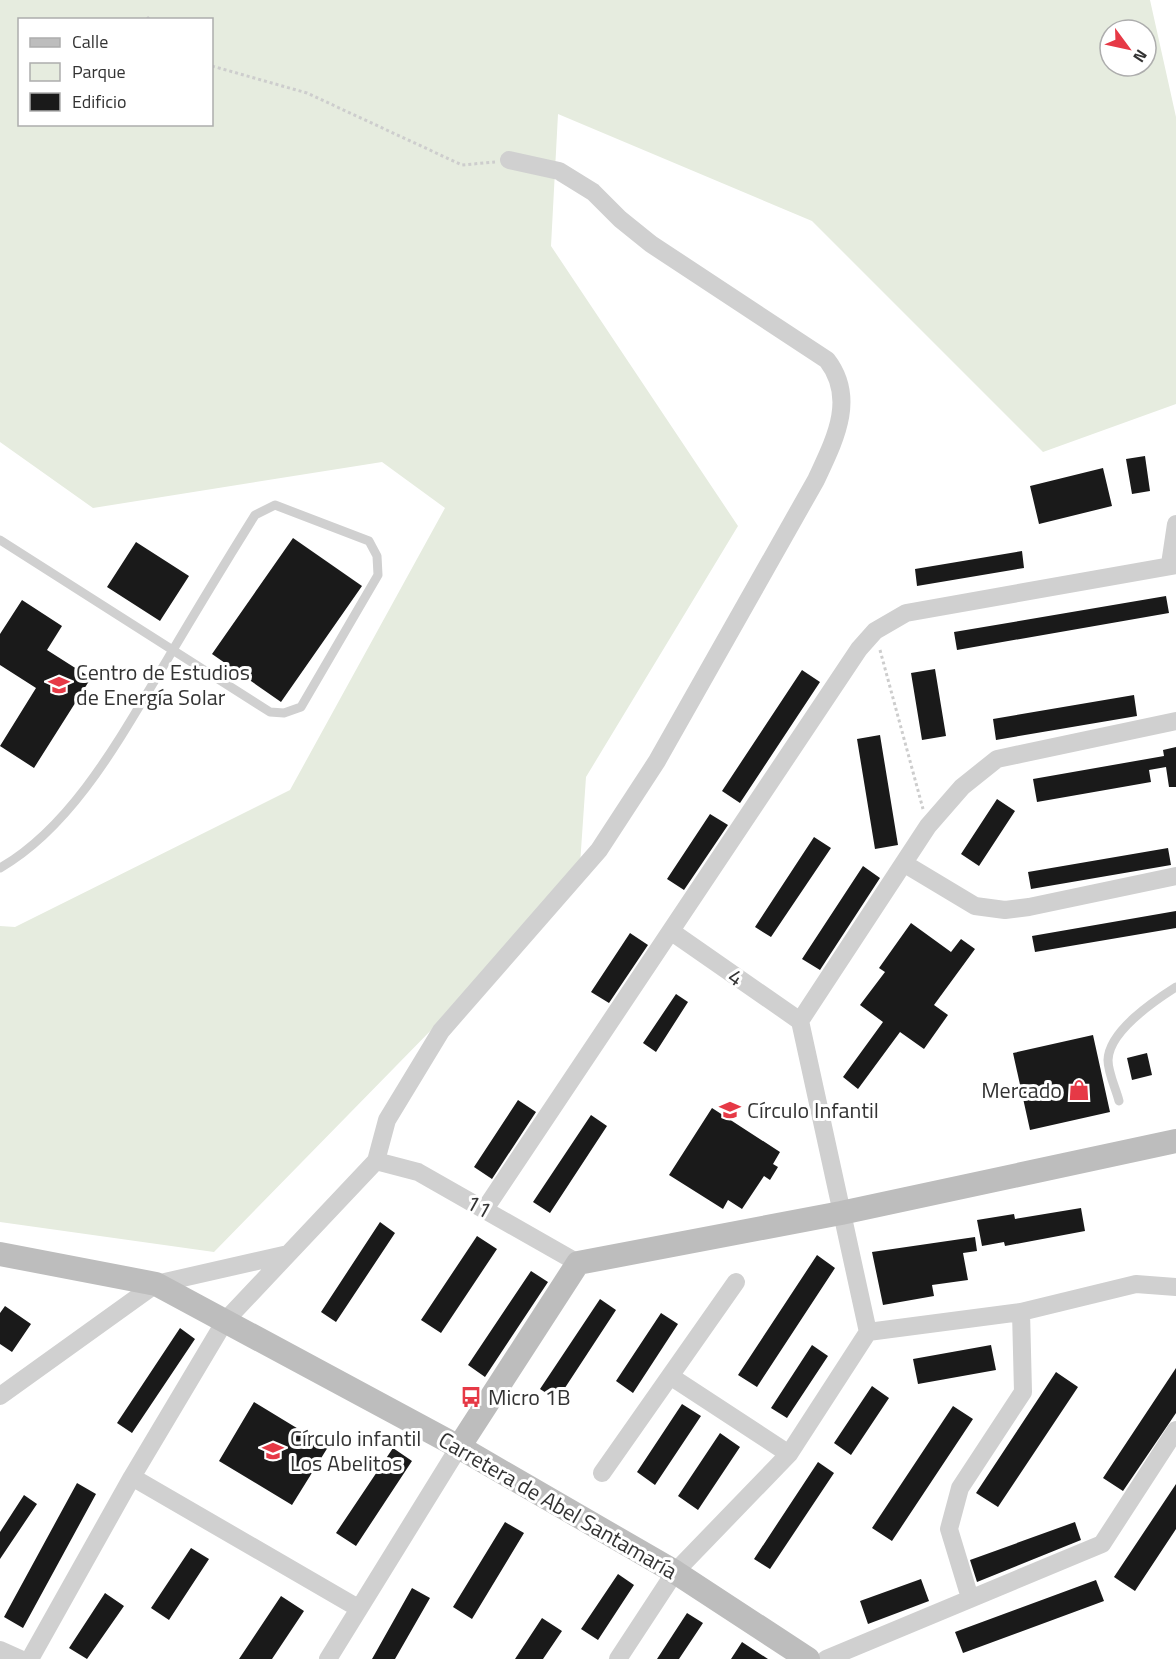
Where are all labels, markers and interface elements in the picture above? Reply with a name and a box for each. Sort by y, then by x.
legend [18,18,213,126]
north arrow [1098,18,1158,78]
text: Calle [72,28,108,55]
text: N [1127,45,1154,67]
text: Parque [72,58,126,85]
text: Edificio [72,88,126,115]
place label: Centro de Estudios de Energía Solar [76,655,250,714]
school or university icon: Centro de Estudios de Energía Solar [47,673,71,697]
street label: 4 [721,960,751,994]
place label: Mercado [981,1073,1062,1107]
shop icon: Mercado [1067,1078,1091,1102]
place label: Círculo Infantil [747,1093,879,1127]
school or university icon: Círculo Infantil [718,1098,742,1122]
street label: 11 [460,1185,498,1227]
place label: Micro 1B [488,1380,571,1414]
bus stop icon: Micro 1B [459,1385,483,1409]
place label: Círculo infantil Los Abelitos [290,1421,421,1480]
street label: Carretera de Abel Santamaría [432,1423,684,1587]
school or university icon: Círculo infantil Los Abelitos [261,1439,285,1463]

